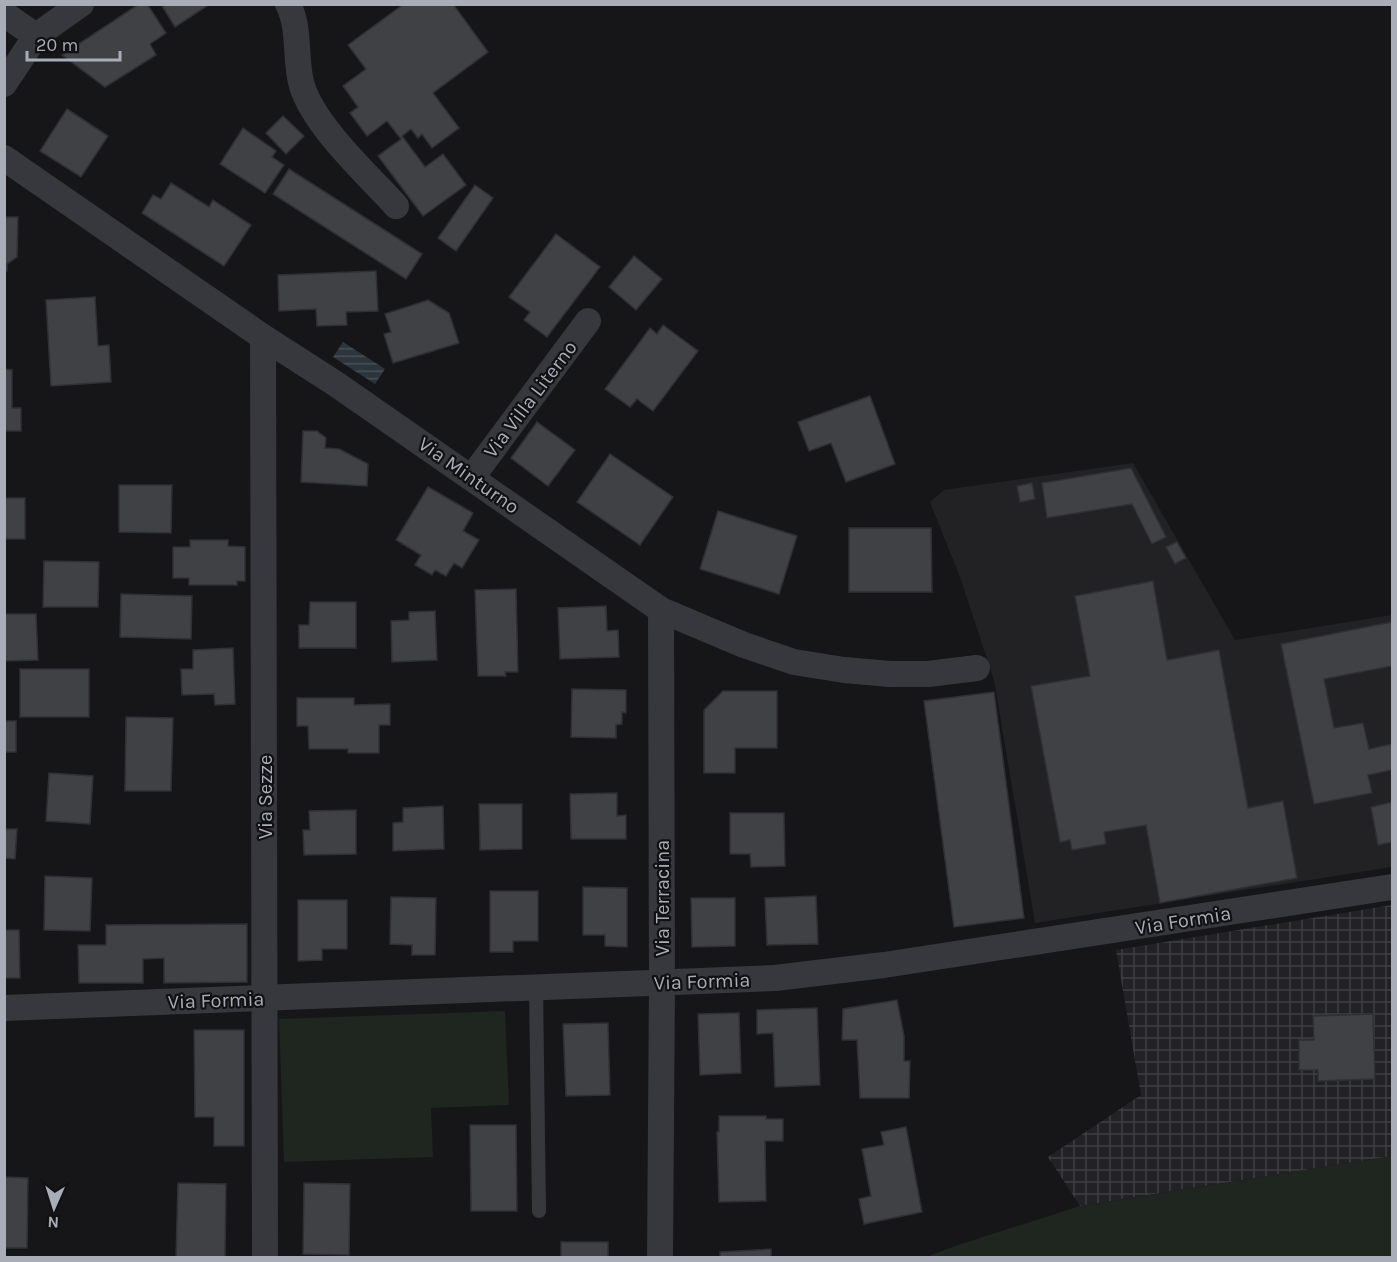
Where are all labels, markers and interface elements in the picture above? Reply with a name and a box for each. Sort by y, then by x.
scale bar [27,24,120,62]
text: 20 m [36,34,78,56]
street label: Via Villa Literno [479,336,582,462]
street label: Via Minturno [414,432,524,519]
street label: Via Sezze [254,755,277,839]
street label: Via Terracina [651,840,674,956]
street label: Via Formia [1134,902,1233,939]
street label: Via Formia [653,968,751,995]
street label: Via Formia [167,987,265,1014]
north arrow [24,1178,84,1238]
text: N [47,1213,59,1232]

